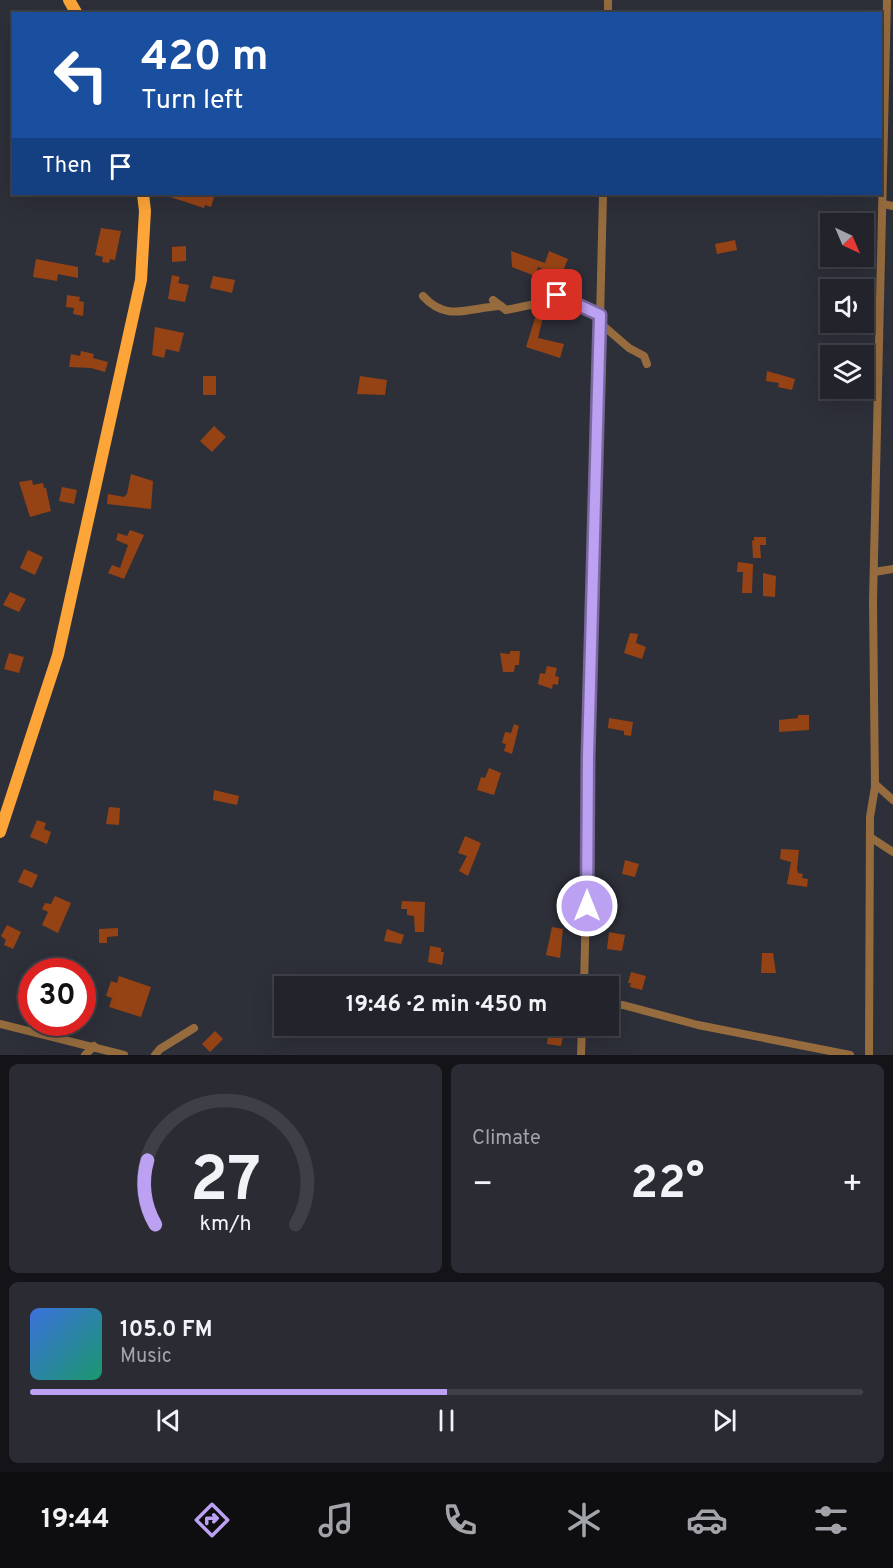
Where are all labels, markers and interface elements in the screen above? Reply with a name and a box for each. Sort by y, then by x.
text: 420 m [141,32,269,85]
icon: left [42,36,120,114]
text: Turn left [141,84,243,118]
icon: arrive [104,150,137,183]
text: Then [42,153,92,180]
north arrow [820,213,874,267]
map controls [820,213,874,399]
pin [531,269,582,320]
icon: arrive [540,278,573,311]
button: sound [820,279,874,333]
button: layers [820,345,874,399]
position arrow [555,874,619,938]
speed limit sign: 30 [18,958,96,1036]
text: 19:46 · 2 min · 450 m [346,992,547,1019]
text: Climate [472,1126,541,1152]
text: 27 [190,1144,261,1223]
text: 22° [631,1157,704,1214]
text: − [472,1165,493,1207]
text: + [842,1165,863,1207]
text: km/h [199,1212,252,1239]
text: 105.0 FM [120,1317,212,1344]
text: Music [120,1344,172,1370]
icon: previous [152,1404,185,1437]
icon: pause [430,1404,463,1437]
icon: next [708,1404,741,1437]
icon: directions [191,1499,233,1541]
icon: music [315,1499,357,1541]
icon: phone [439,1499,481,1541]
icon: climate [563,1499,605,1541]
icon: car [686,1499,728,1541]
icon: filters [810,1499,852,1541]
text: 19:44 [41,1503,110,1537]

